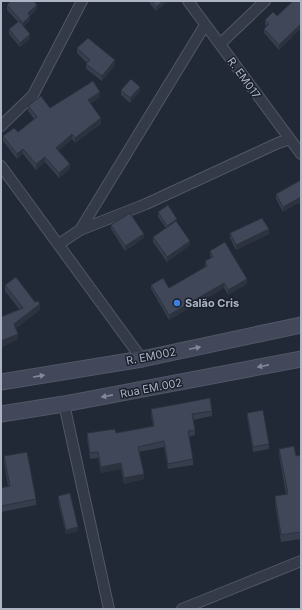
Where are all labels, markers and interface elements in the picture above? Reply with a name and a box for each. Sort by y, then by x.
street label: R. EM017 [224,55,264,101]
place label: Salão Cris [185,296,239,310]
marker: Salão Cris [172,298,182,308]
street label: R. EM002 [125,344,177,368]
one-way arrow [189,344,201,350]
one-way arrow [257,364,269,370]
one-way arrow [33,372,46,378]
street label: Rua EM.002 [119,375,183,401]
one-way arrow [101,393,114,399]

